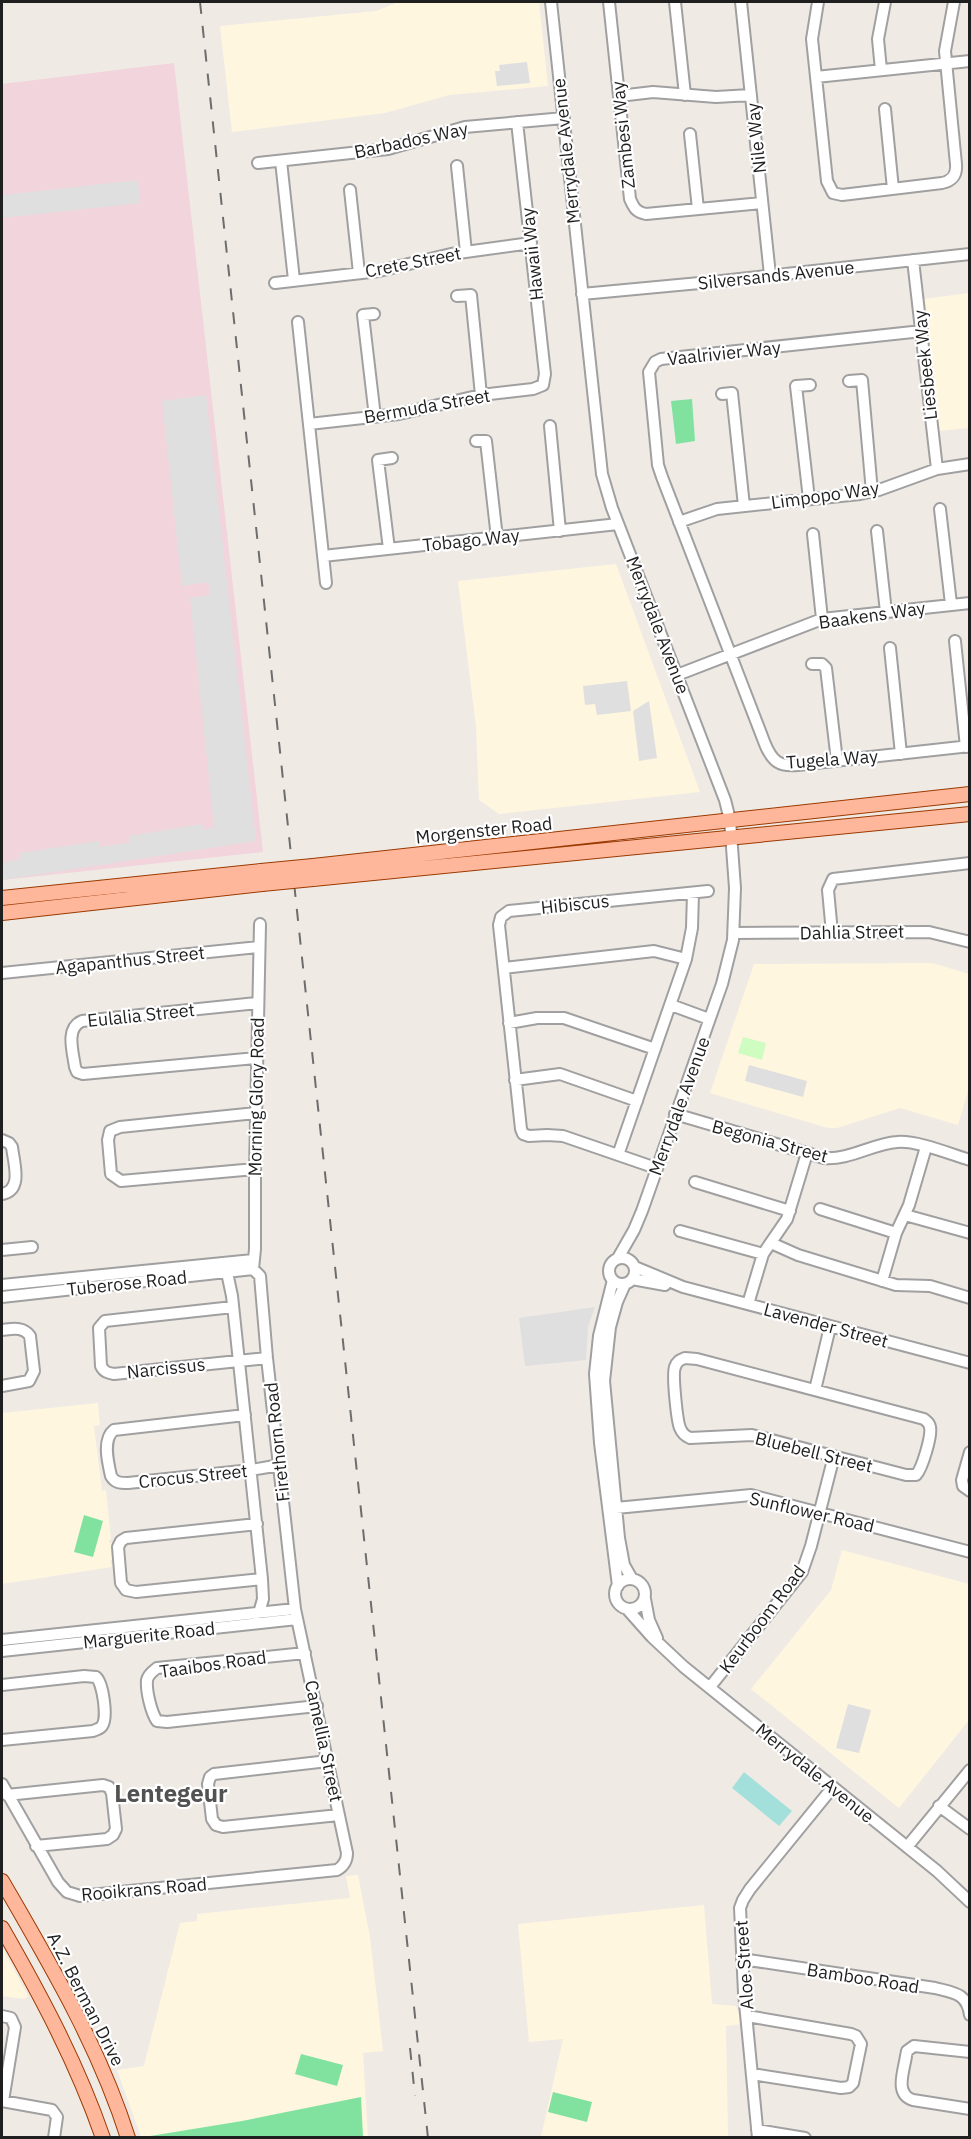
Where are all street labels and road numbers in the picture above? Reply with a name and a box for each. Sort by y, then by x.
street label: Merrydale Avenue [547,77,585,225]
street label: Zambesi Way [606,80,640,190]
street label: Nile Way [741,102,771,174]
street label: Barbados Way [352,117,470,163]
street label: Hawaii Way [516,206,548,302]
street label: Crete Street [363,241,463,283]
street label: Silversands Avenue [697,255,855,295]
street label: Liesbeek Way [908,309,942,421]
street label: Vaalrivier Way [666,336,782,370]
street label: Bermuda Street [362,384,492,428]
street label: Limpopo Way [769,476,881,514]
street label: Tobago Way [421,523,521,557]
street label: Merrydale Avenue [621,553,695,697]
street label: Baakens Way [817,596,927,634]
street label: Tugela Way [785,744,879,774]
street label: Morgenster Road [414,811,554,849]
street label: Hibiscus [539,889,611,919]
street label: Dahlia Street [800,920,904,944]
street label: Agapanthus Street [54,941,206,979]
street label: Eulalia Street [86,998,196,1032]
street label: Morning Glory Road [243,1017,269,1177]
street label: Merrydale Avenue [643,1033,715,1179]
street label: Begonia Street [710,1114,830,1168]
street label: Tuberose Road [66,1265,188,1301]
street label: Lavender Street [761,1297,891,1353]
street label: Narcissus [126,1352,206,1384]
street label: Firethorn Road [259,1381,295,1503]
street label: Bluebell Street [753,1426,875,1478]
street label: Crocus Street [137,1459,249,1493]
street label: Sunflower Road [747,1486,877,1538]
street label: Keurboom Road [714,1560,810,1678]
street label: Marguerite Road [82,1617,216,1653]
street label: Taaibos Road [158,1645,268,1683]
street label: Camellia Street [300,1678,348,1804]
street label: Merrydale Avenue [751,1718,879,1828]
street label: Rooikrans Road [80,1872,208,1906]
street label: Aloe Street [729,1919,759,2011]
street label: A.Z. Berman Drive [42,1928,130,2070]
street label: Bamboo Road [805,1958,921,1998]

